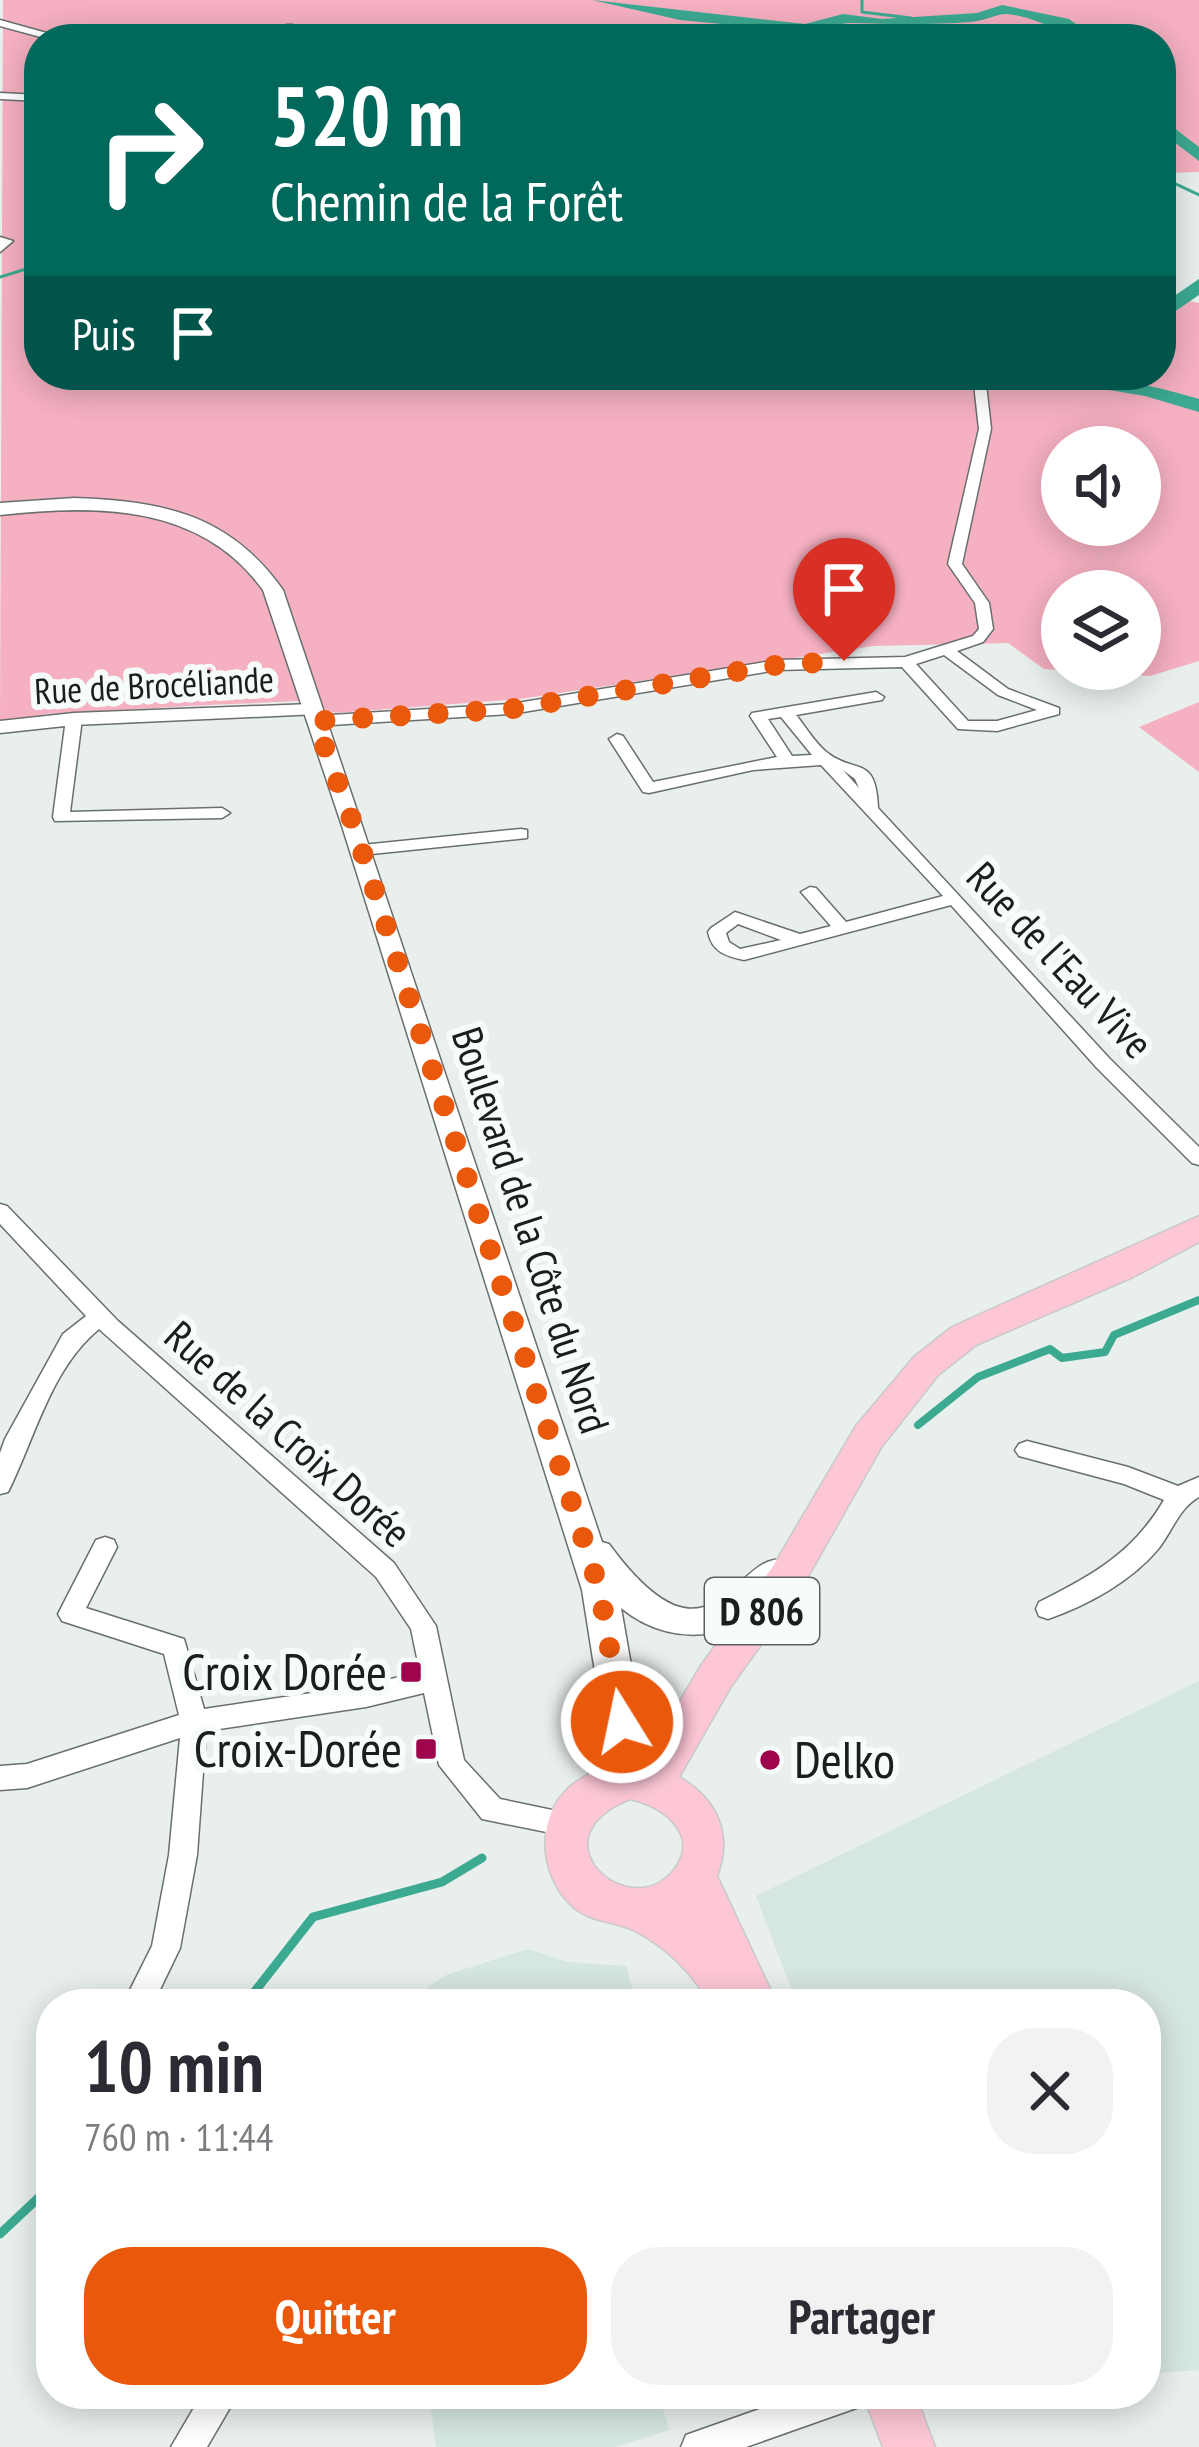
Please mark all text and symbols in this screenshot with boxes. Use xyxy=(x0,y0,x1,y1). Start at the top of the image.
text: 520 m xyxy=(270,60,463,169)
icon: right xyxy=(72,72,228,228)
text: Chemin de la Forêt xyxy=(270,166,623,236)
icon: arrive xyxy=(160,300,226,366)
text: Puis xyxy=(72,304,136,362)
map controls xyxy=(1041,426,1161,690)
button: sound xyxy=(1041,426,1161,546)
pin xyxy=(793,538,895,661)
icon: arrive xyxy=(811,556,877,622)
button: layers xyxy=(1041,570,1161,690)
street label: Rue de Brocéliande xyxy=(33,655,275,714)
street label: Rue de l'Eau Vive xyxy=(955,850,1166,1070)
street label: Boulevard de la Côte du Nord xyxy=(440,1020,623,1440)
street label: Rue de la Croix Dorée xyxy=(154,1308,423,1559)
road number: D 806 xyxy=(705,1578,819,1644)
place label: Croix Dorée xyxy=(182,1638,387,1704)
marker: Croix Dorée xyxy=(398,1659,424,1685)
position arrow xyxy=(559,1659,685,1785)
place label: Croix-Dorée xyxy=(194,1715,402,1781)
place label: Delko xyxy=(794,1726,895,1792)
marker: Croix-Dorée xyxy=(413,1736,439,1762)
marker: Delko xyxy=(757,1747,783,1773)
text: 10 min xyxy=(84,2019,264,2112)
button: close xyxy=(987,2028,1113,2154)
text: 760 m · 11:44 xyxy=(84,2111,273,2162)
button: Quitter xyxy=(84,2247,587,2385)
button: Partager xyxy=(611,2247,1113,2385)

